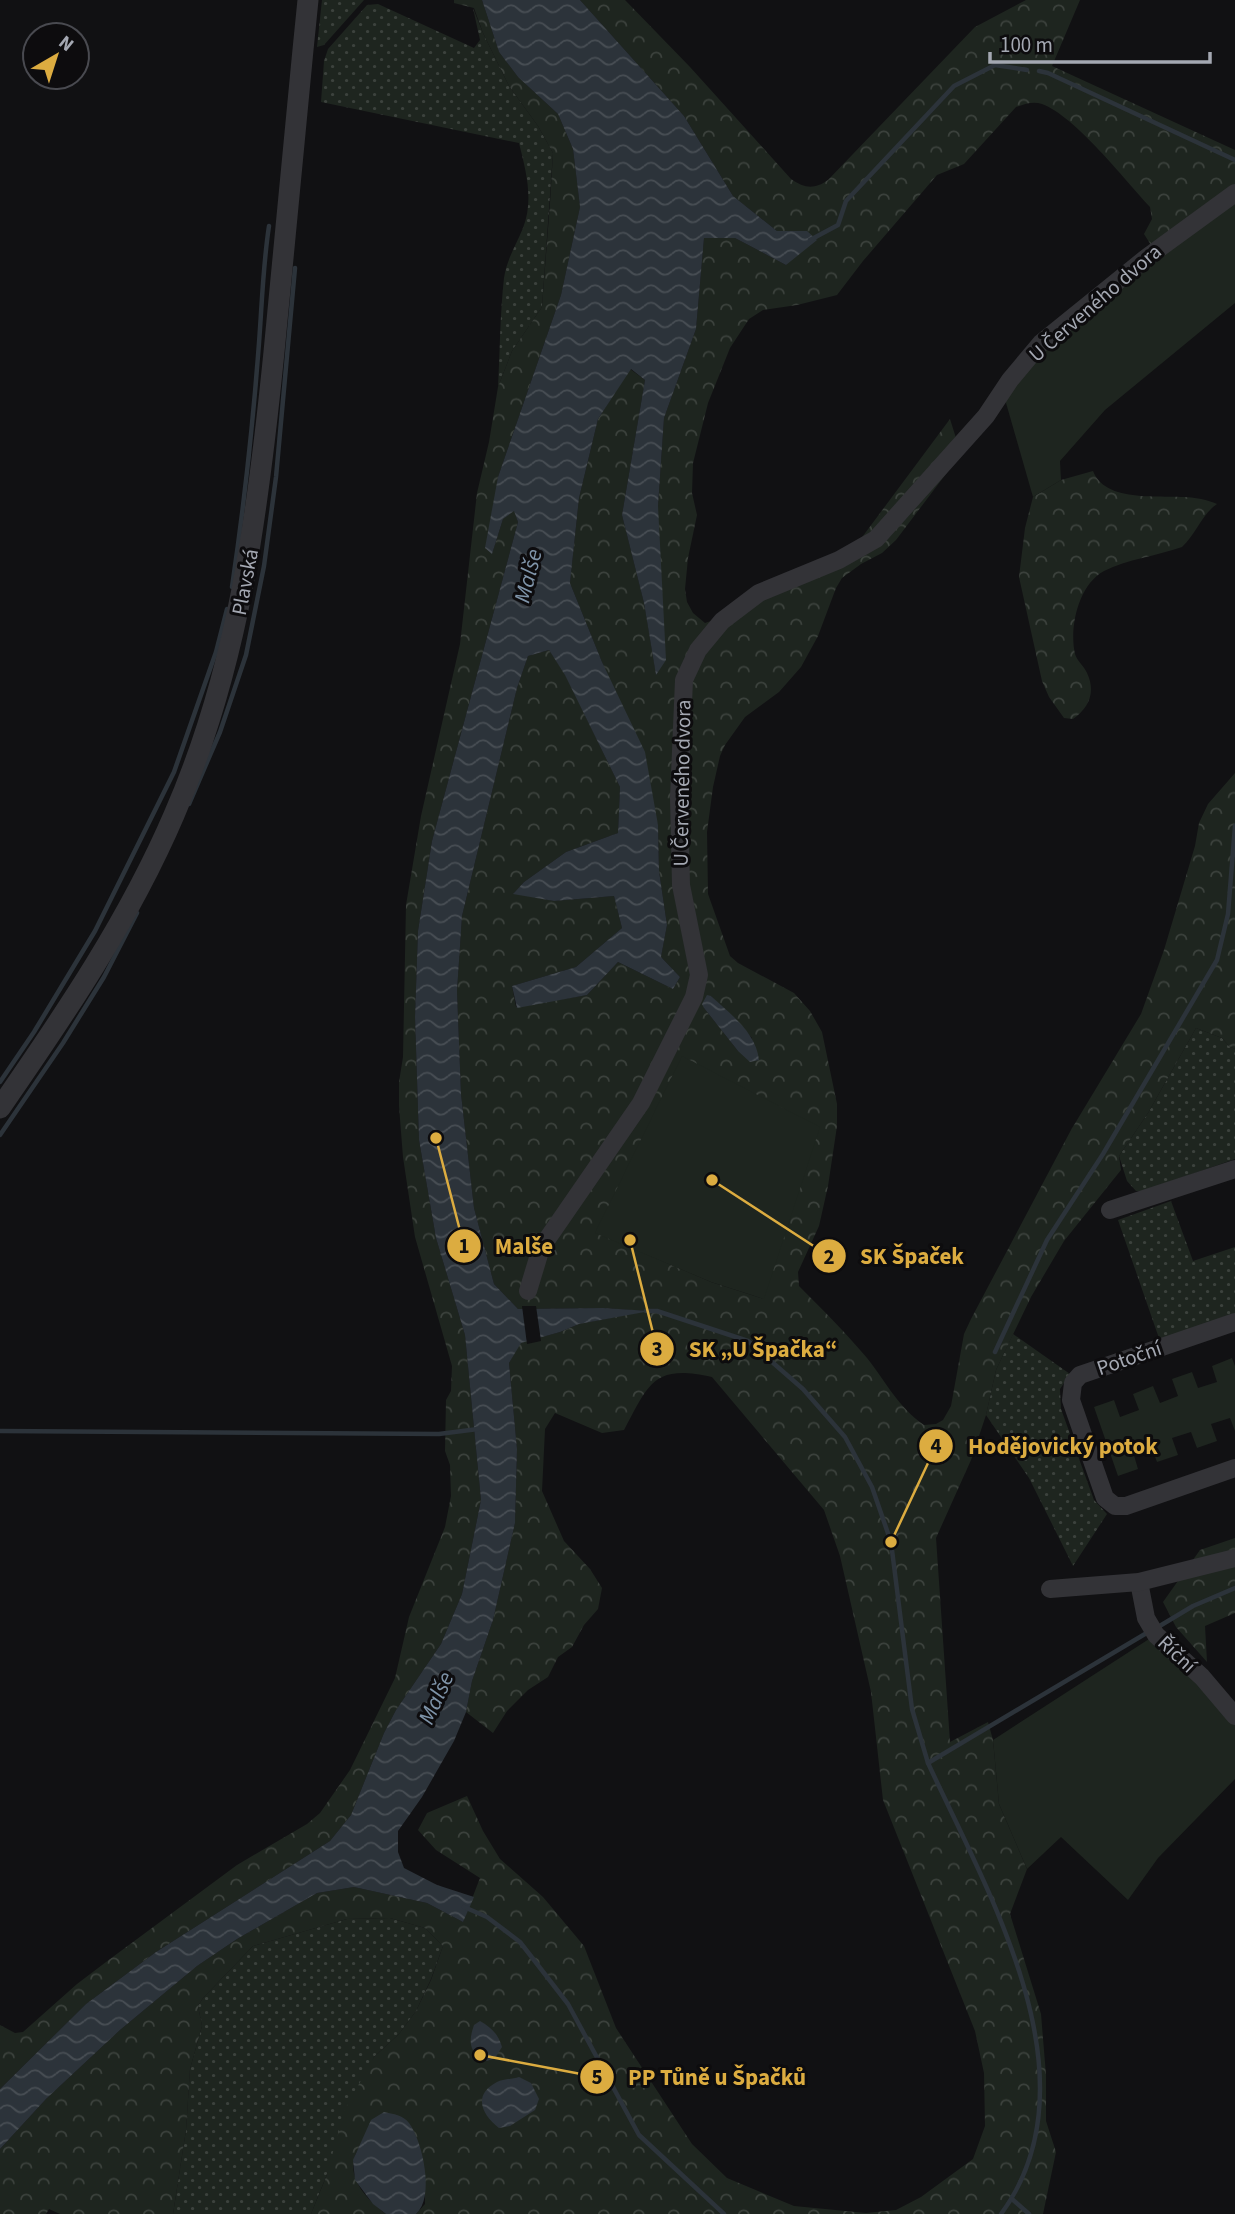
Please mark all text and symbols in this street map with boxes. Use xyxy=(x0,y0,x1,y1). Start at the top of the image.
north arrow xyxy=(21,21,91,91)
scale bar xyxy=(990,21,1210,65)
text: N xyxy=(52,29,79,58)
text: 100 m xyxy=(1000,30,1053,60)
street label: U Červeného dvora xyxy=(1022,237,1168,369)
street label: Plavská xyxy=(224,546,266,618)
water label: Malše xyxy=(505,546,551,606)
street label: U Červeného dvora xyxy=(666,699,698,867)
callout: Malše xyxy=(446,1224,568,1268)
text: Malše xyxy=(495,1230,553,1263)
text: 1 xyxy=(458,1231,470,1261)
callout: SK Špaček xyxy=(811,1234,978,1278)
text: SK Špaček xyxy=(860,1240,964,1273)
text: 2 xyxy=(823,1242,835,1272)
callout: SK „U Špačka“ xyxy=(640,1327,852,1371)
text: SK „U Špačka“ xyxy=(689,1333,837,1366)
street label: Potoční xyxy=(1093,1333,1166,1383)
text: 3 xyxy=(651,1334,663,1364)
callout: Hodějovický potok xyxy=(919,1424,1171,1468)
text: Hodějovický potok xyxy=(968,1430,1158,1463)
text: 4 xyxy=(930,1431,942,1461)
street label: Říční xyxy=(1151,1628,1204,1680)
water label: Malše xyxy=(410,1666,462,1730)
callout: PP Tůně u Špačků xyxy=(579,2055,820,2099)
text: PP Tůně u Špačků xyxy=(628,2061,806,2094)
text: 5 xyxy=(591,2062,603,2092)

